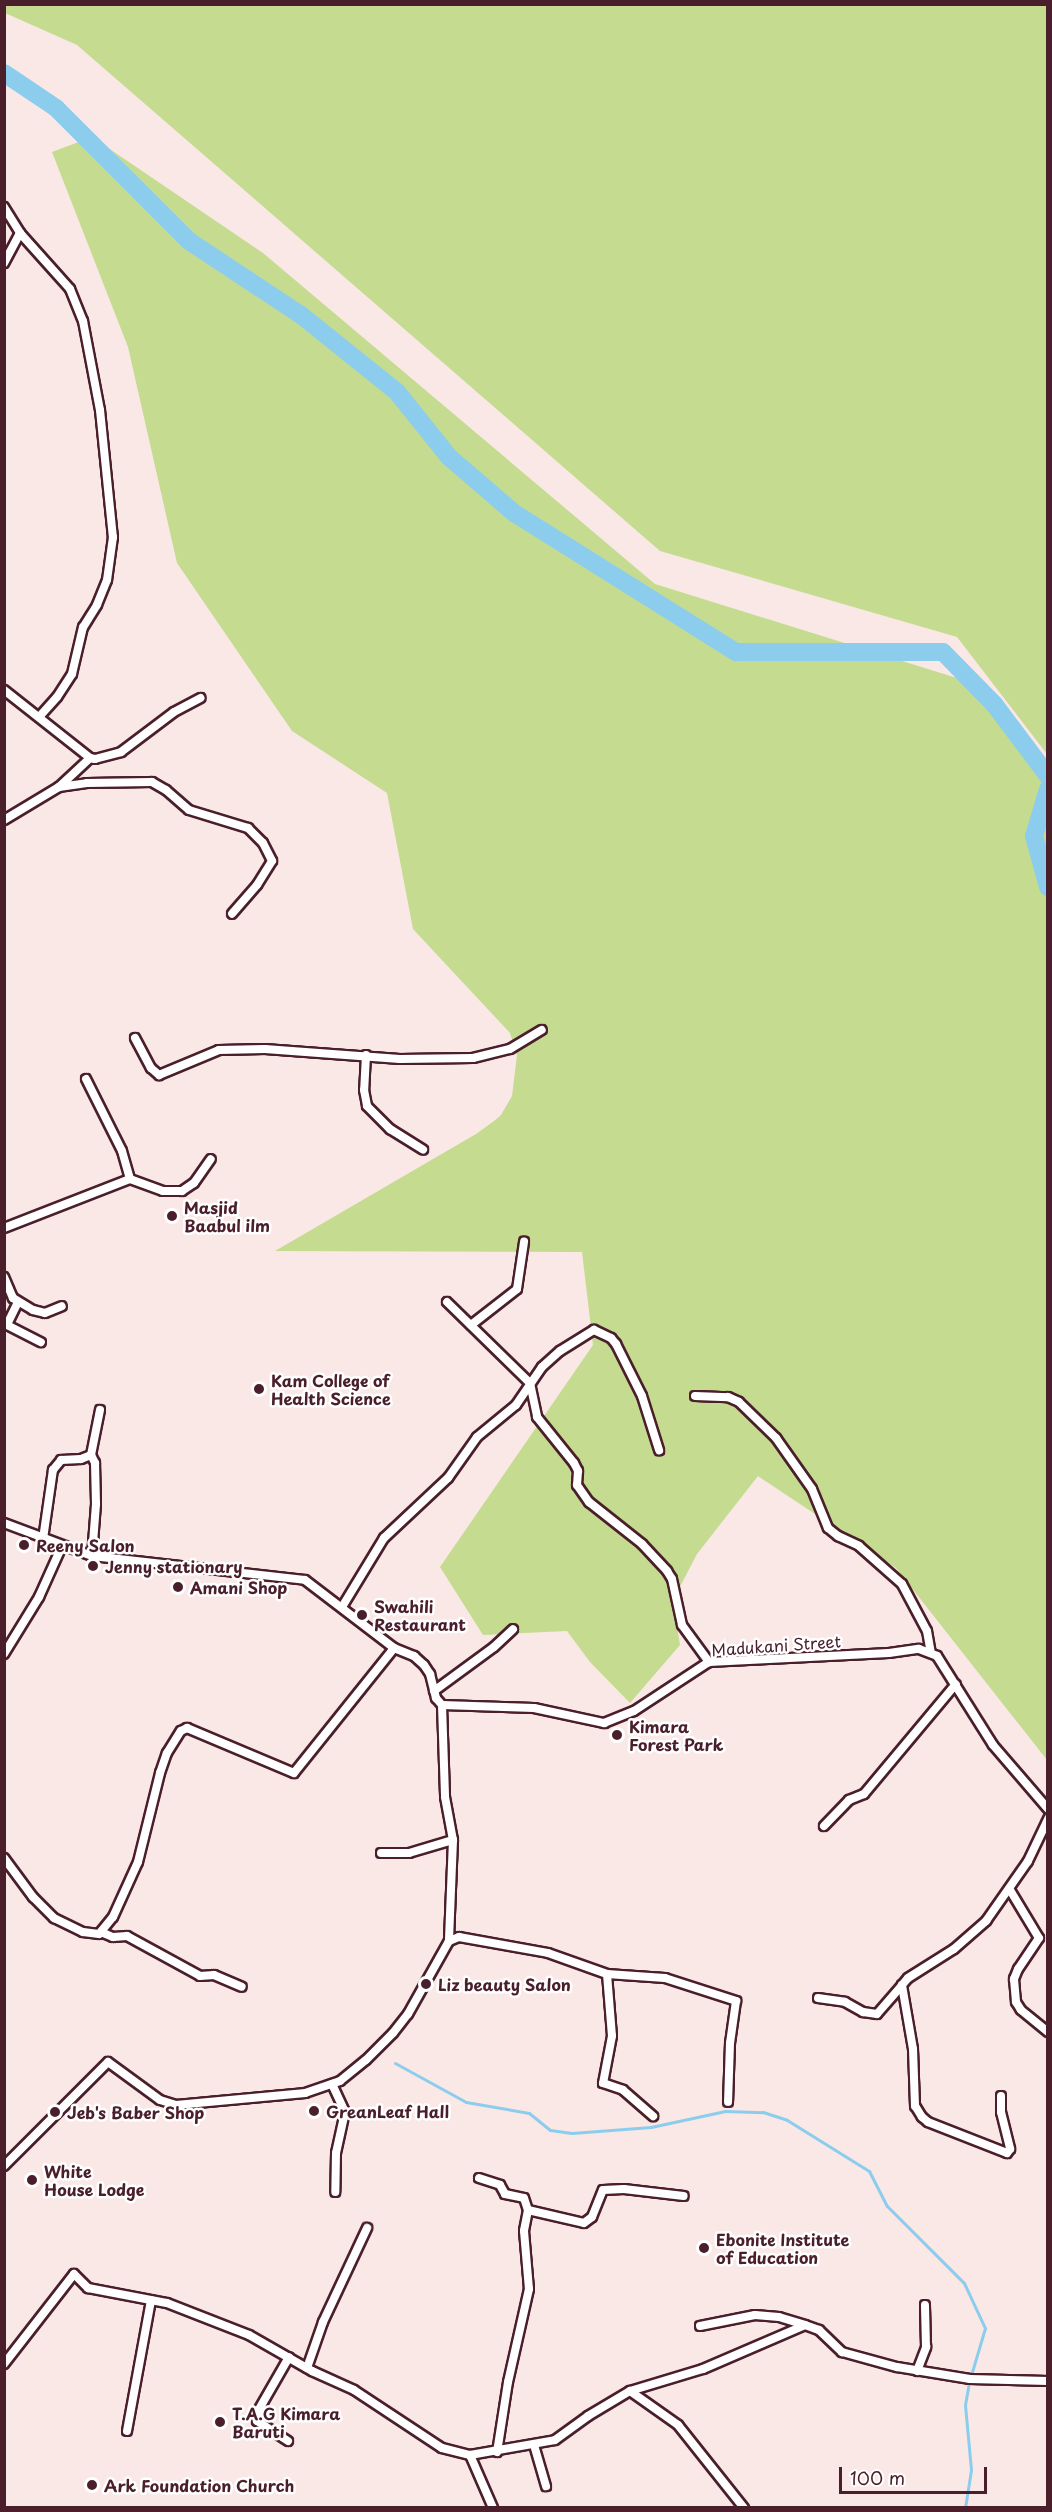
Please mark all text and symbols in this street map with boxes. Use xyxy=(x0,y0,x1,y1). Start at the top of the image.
place label: Masjid Baabul ilm xyxy=(184,1197,271,1235)
marker: Masjid Baabul ilm xyxy=(165,1209,179,1223)
place label: Kam College of Health Science xyxy=(271,1370,393,1408)
marker: Kam College of Health Science xyxy=(252,1382,266,1396)
place label: Reeny Salon xyxy=(36,1535,135,1555)
marker: Reeny Salon xyxy=(17,1538,31,1552)
place label: Jenny stationary xyxy=(105,1556,243,1576)
marker: Jenny stationary xyxy=(86,1559,100,1573)
place label: Amani Shop xyxy=(190,1577,288,1597)
marker: Amani Shop xyxy=(171,1580,185,1594)
place label: Swahili Restaurant xyxy=(374,1596,466,1634)
marker: Swahili Restaurant xyxy=(355,1608,369,1622)
street label: Madukani Street xyxy=(710,1631,842,1659)
place label: Kimara Forest Park xyxy=(629,1716,724,1754)
marker: Kimara Forest Park xyxy=(610,1728,624,1742)
place label: Liz beauty Salon xyxy=(438,1974,573,1994)
marker: Liz beauty Salon xyxy=(419,1977,433,1991)
place label: GreanLeaf Hall xyxy=(326,2101,450,2121)
place label: Jeb's Baber Shop xyxy=(67,2102,206,2122)
marker: GreanLeaf Hall xyxy=(307,2104,321,2118)
marker: Jeb's Baber Shop xyxy=(48,2105,62,2119)
place label: White House Lodge xyxy=(44,2161,144,2199)
marker: White House Lodge xyxy=(25,2173,39,2187)
place label: Ebonite Institute of Education xyxy=(716,2229,850,2267)
marker: Ebonite Institute of Education xyxy=(697,2241,711,2255)
place label: T.A.G Kimara Baruti xyxy=(232,2403,342,2441)
marker: T.A.G Kimara Baruti xyxy=(213,2415,227,2429)
scale bar xyxy=(842,2455,990,2493)
text: 100 m xyxy=(850,2464,905,2491)
place label: Ark Foundation Church xyxy=(104,2475,294,2495)
marker: Ark Foundation Church xyxy=(85,2478,99,2492)

